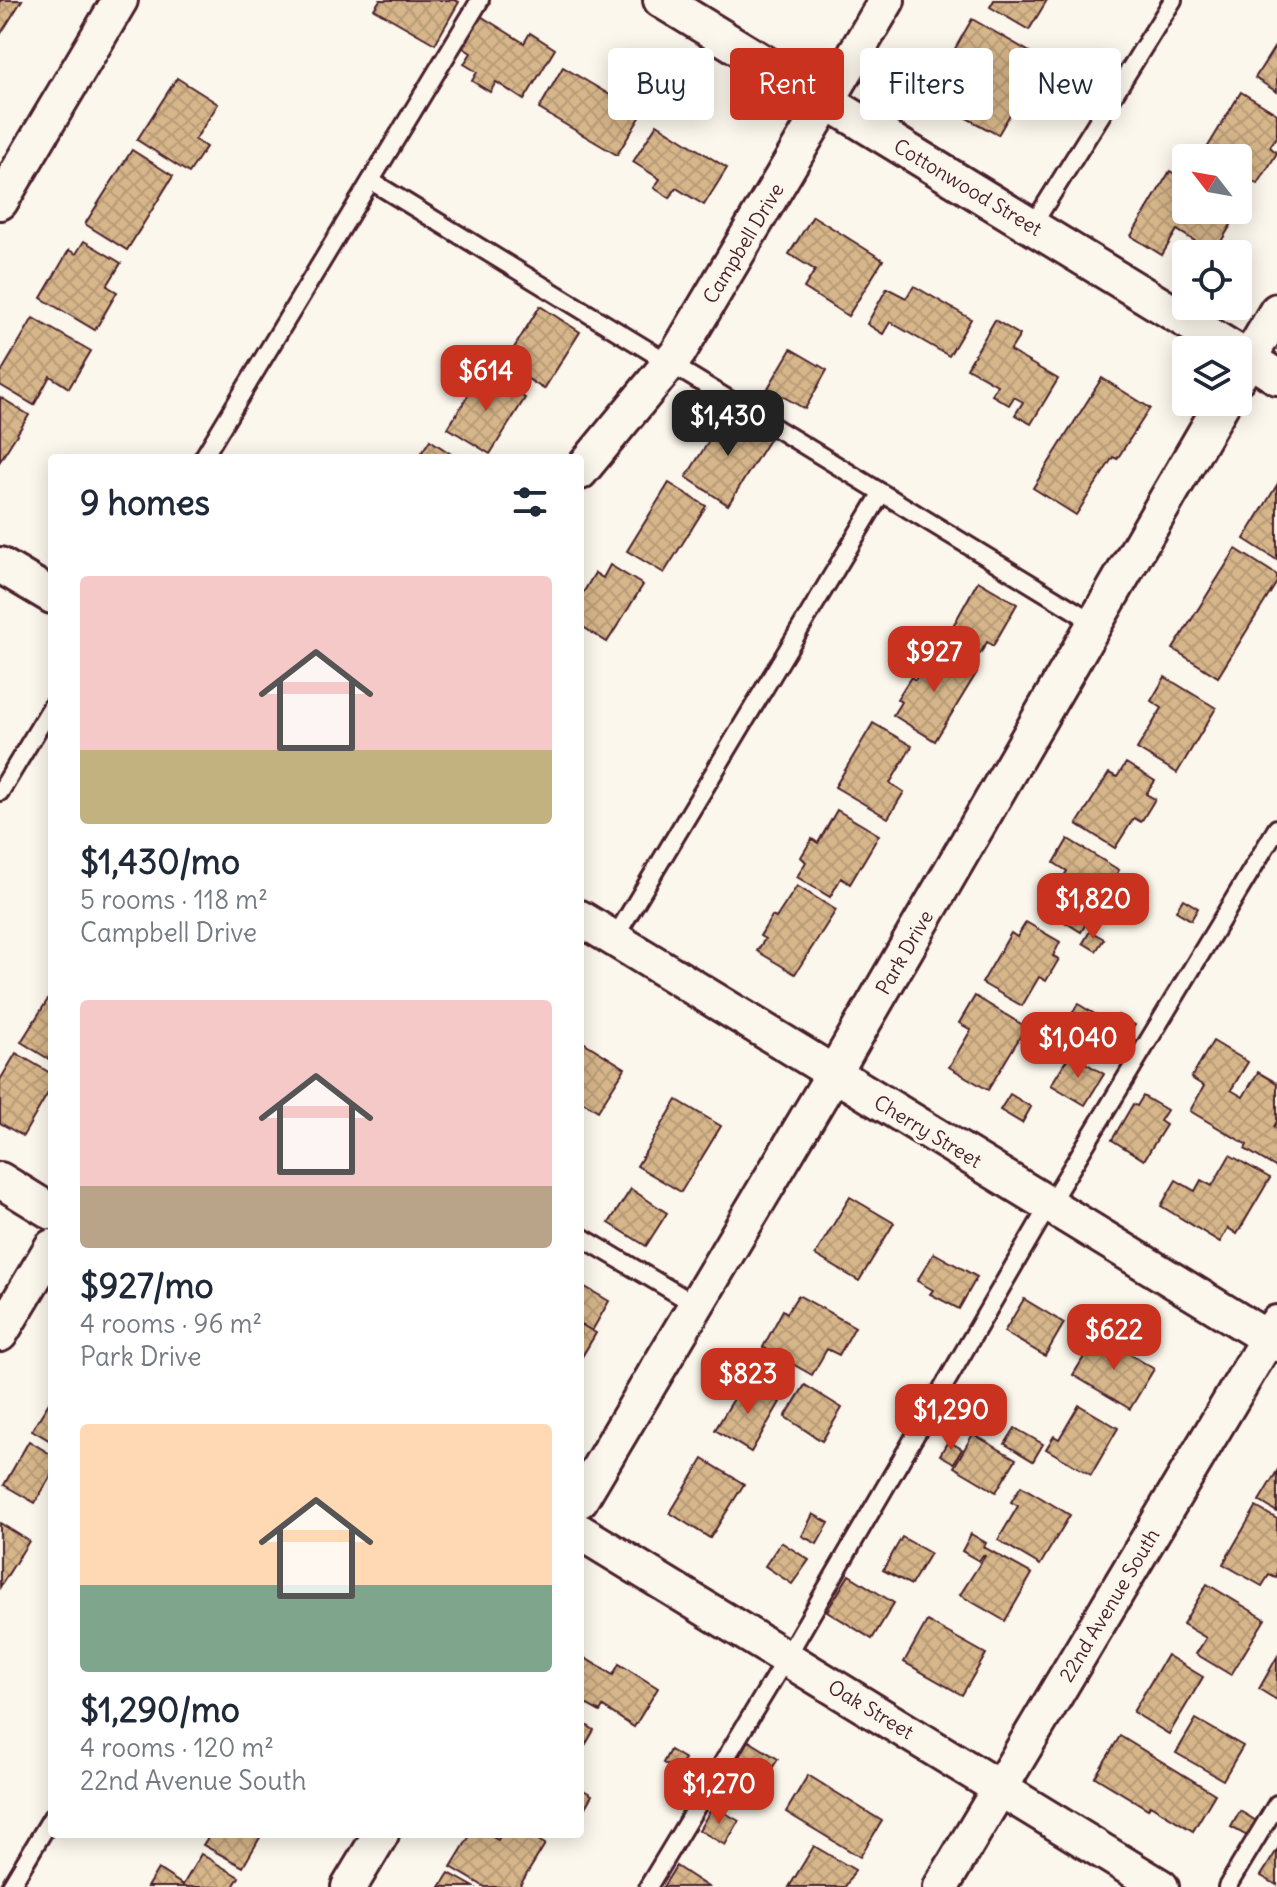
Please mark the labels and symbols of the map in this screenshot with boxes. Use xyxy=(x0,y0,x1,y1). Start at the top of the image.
street label: Cottonwood Street xyxy=(889,133,1047,241)
north arrow xyxy=(1172,144,1252,224)
street label: Campbell Drive xyxy=(697,178,789,308)
pin: $614 xyxy=(439,345,533,413)
pin: $1,430 xyxy=(663,390,793,458)
pin: $927 xyxy=(887,626,981,694)
pin: $1,820 xyxy=(1028,873,1158,941)
street label: Park Drive xyxy=(870,905,938,999)
pin: $1,040 xyxy=(1013,1012,1143,1080)
street label: Cherry Street xyxy=(870,1089,987,1173)
pin: $622 xyxy=(1067,1304,1161,1372)
pin: $823 xyxy=(701,1348,795,1416)
pin: $1,290 xyxy=(886,1384,1016,1452)
street label: 22nd Avenue South xyxy=(1053,1524,1165,1686)
street label: Oak Street xyxy=(824,1674,918,1744)
pin: $1,270 xyxy=(654,1758,784,1826)

